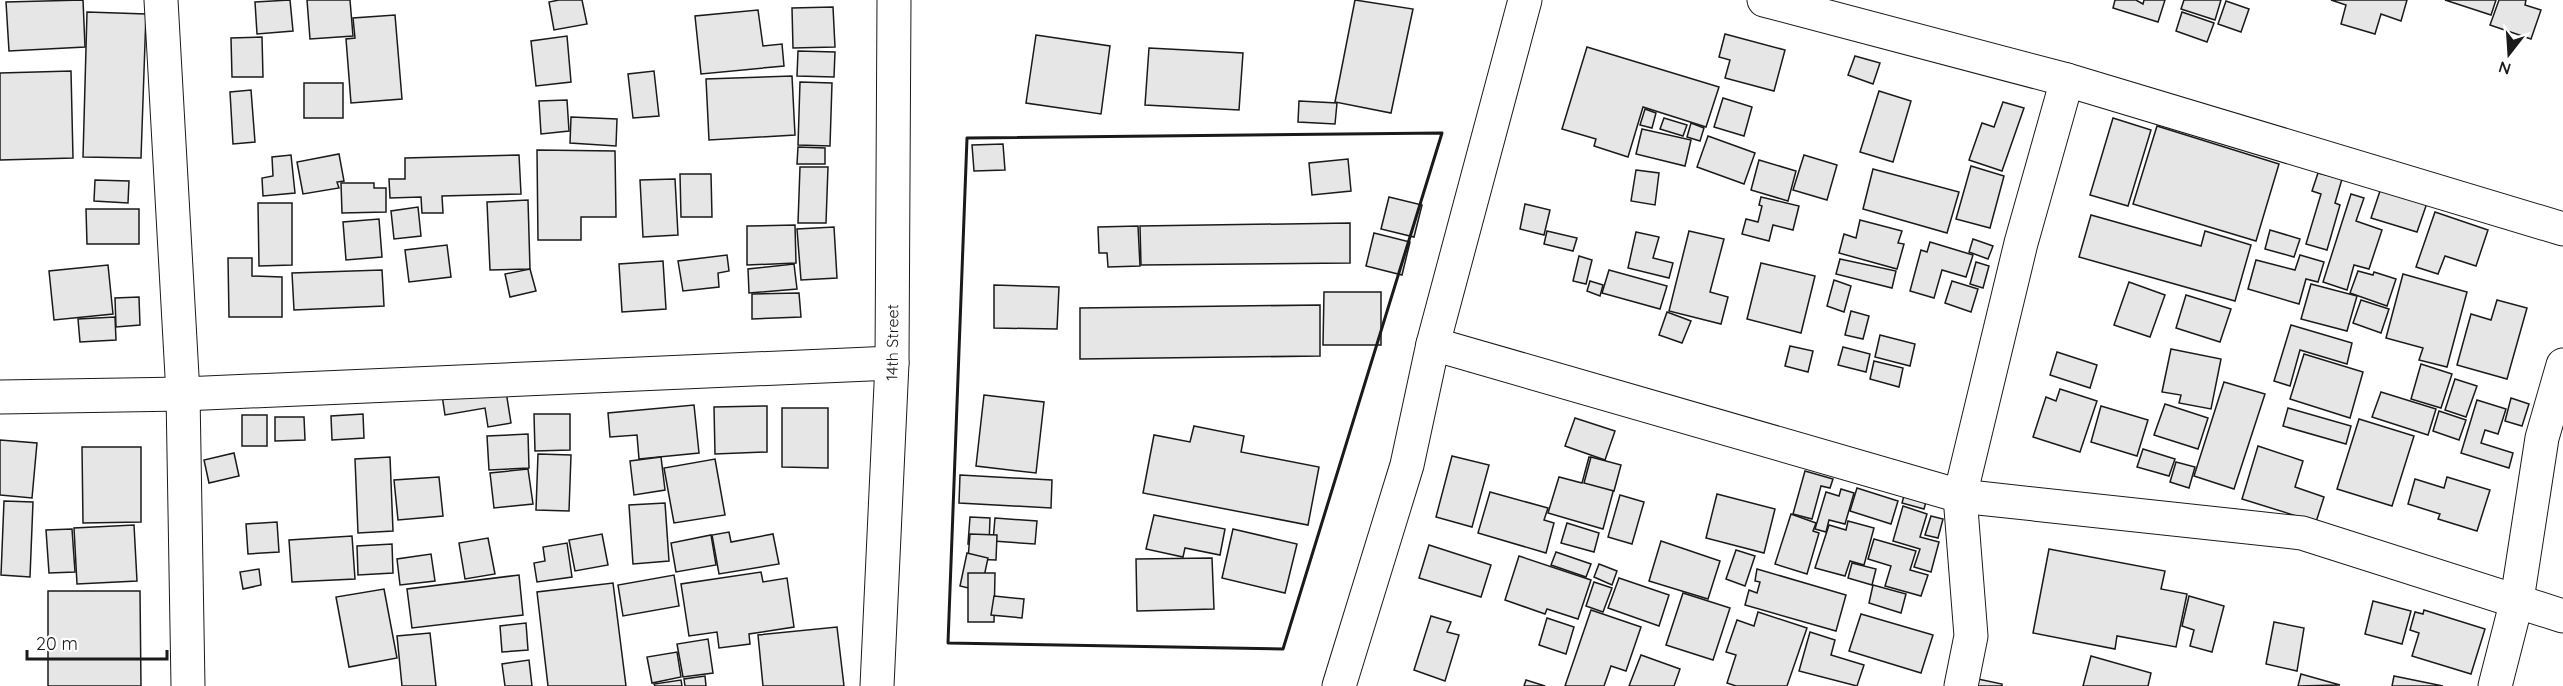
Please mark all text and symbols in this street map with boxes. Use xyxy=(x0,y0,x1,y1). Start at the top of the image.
north arrow xyxy=(2479,24,2539,84)
text: N xyxy=(2496,57,2513,80)
street label: 14th Street xyxy=(881,304,902,381)
scale bar xyxy=(27,623,166,661)
text: 20 m xyxy=(36,632,78,655)

